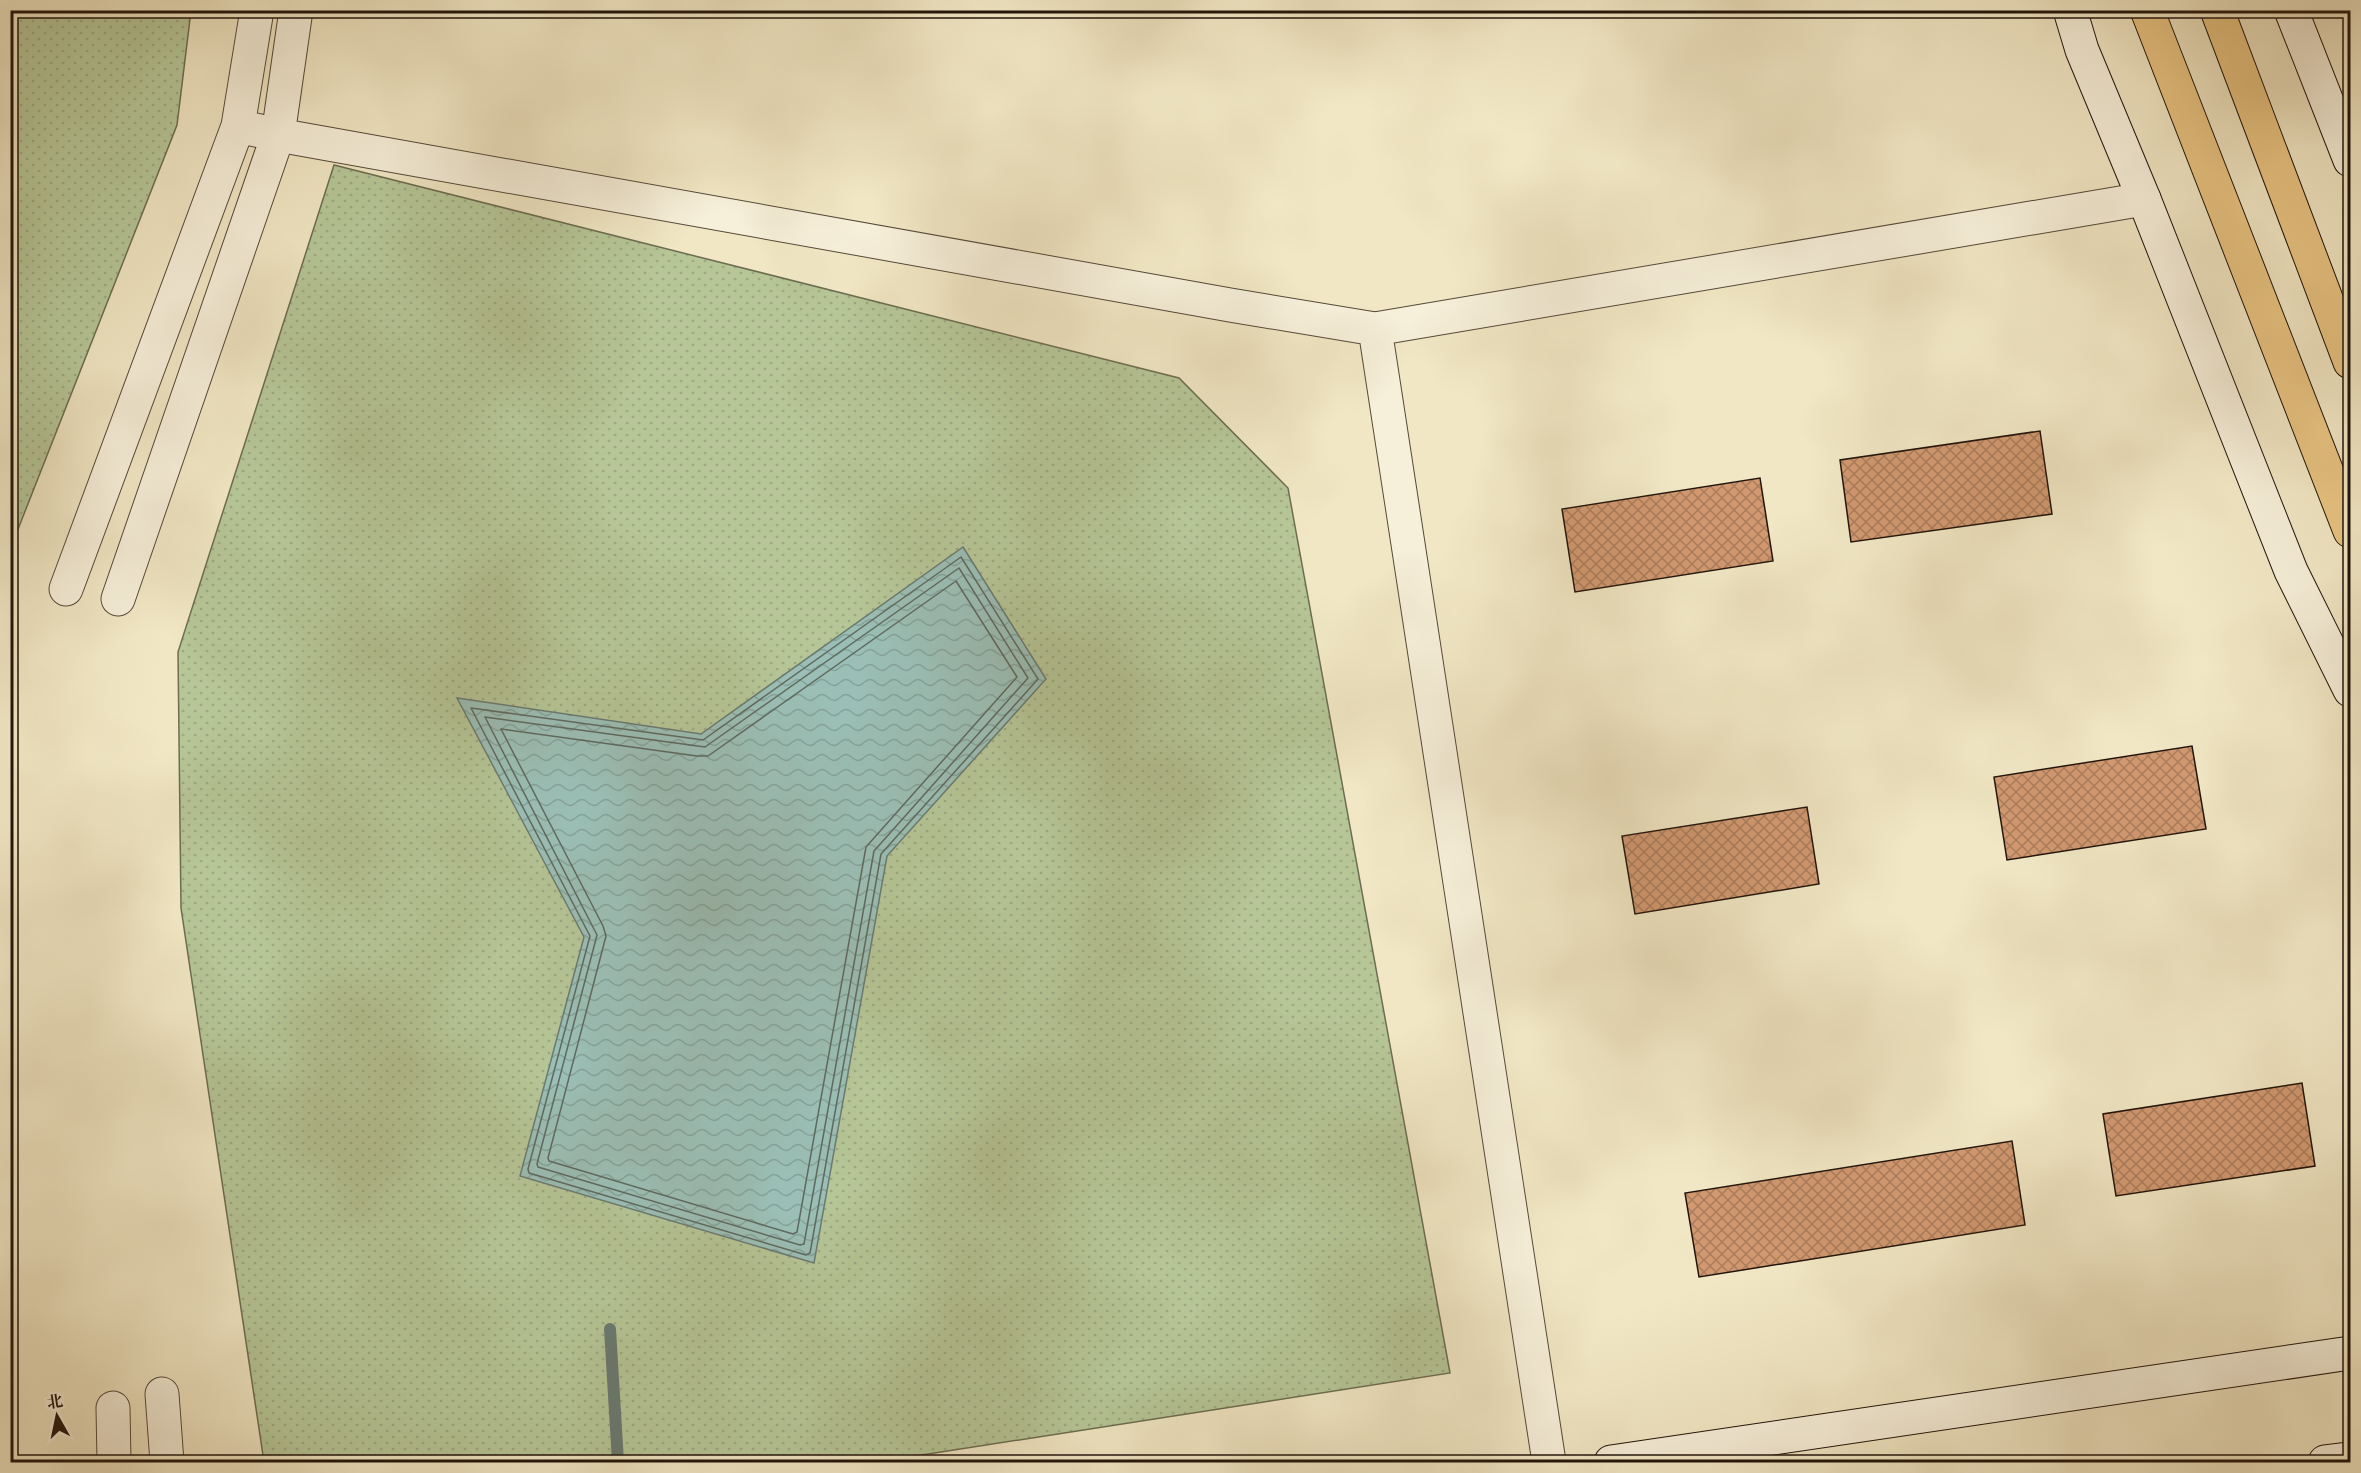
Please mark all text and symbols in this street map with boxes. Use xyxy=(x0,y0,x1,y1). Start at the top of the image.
north arrow xyxy=(27,1386,87,1446)
text: 北 xyxy=(45,1391,64,1413)

